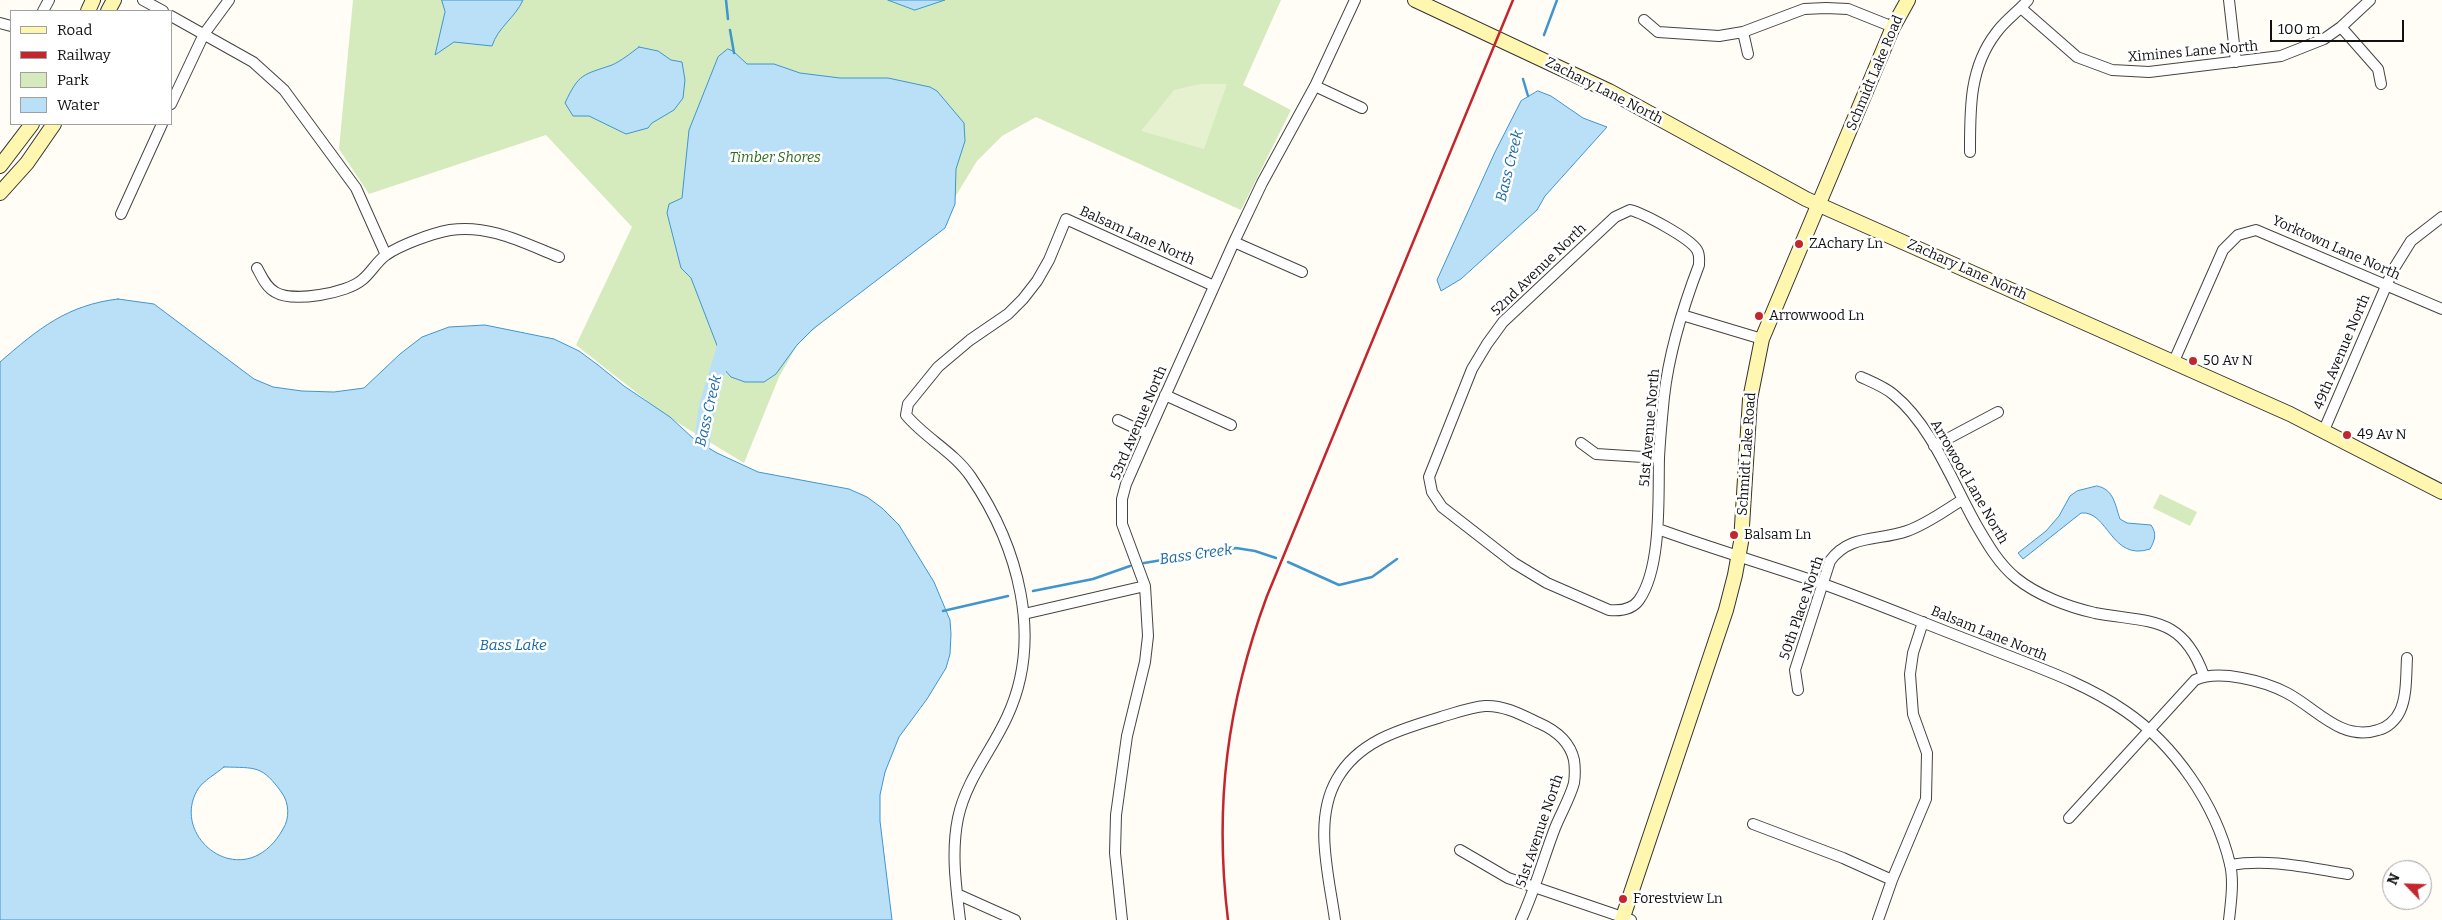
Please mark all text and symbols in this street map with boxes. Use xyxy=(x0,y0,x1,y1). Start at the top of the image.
legend xyxy=(10,10,172,125)
scale bar xyxy=(2272,10,2406,42)
street label: Schmidt Lake Road xyxy=(1843,13,1907,133)
text: 100 m xyxy=(2278,20,2321,38)
text: Road xyxy=(57,21,92,39)
street label: Ximines Lane North xyxy=(2127,38,2259,66)
text: Railway xyxy=(57,46,111,64)
street label: Zachary Lane North xyxy=(1543,54,1665,128)
text: Park xyxy=(57,71,89,89)
text: Water xyxy=(57,96,99,114)
water label: Bass Creek xyxy=(1492,128,1528,204)
park label: Timber Shores xyxy=(729,150,821,166)
street label: Balsam Lane North xyxy=(1077,203,1197,269)
street label: Yorktown Lane North xyxy=(2269,212,2403,284)
street label: 52nd Avenue North xyxy=(1488,220,1590,320)
place label: ZAchary Ln xyxy=(1809,236,1883,252)
street label: Zachary Lane North xyxy=(1904,236,2030,304)
marker: ZAchary Ln xyxy=(1793,238,1805,250)
street label: 49th Avenue North xyxy=(2310,292,2374,412)
place label: Arrowwood Ln xyxy=(1769,308,1864,324)
marker: Arrowwood Ln xyxy=(1753,310,1765,322)
place label: 50 Av N xyxy=(2203,353,2253,369)
marker: 50 Av N xyxy=(2187,355,2199,367)
street label: 53rd Avenue North xyxy=(1107,363,1171,483)
street label: 51st Avenue North xyxy=(1636,368,1664,488)
water label: Bass Creek xyxy=(692,373,726,449)
street label: Schmidt Lake Road xyxy=(1734,392,1760,516)
street label: Arrowood Lane North xyxy=(1927,417,2011,547)
place label: 49 Av N xyxy=(2357,427,2407,443)
marker: 49 Av N xyxy=(2341,429,2353,441)
place label: Balsam Ln xyxy=(1744,527,1811,543)
marker: Balsam Ln xyxy=(1728,529,1740,541)
water label: Bass Creek xyxy=(1159,541,1233,569)
street label: 50th Place North xyxy=(1776,554,1828,662)
street label: Balsam Lane North xyxy=(1928,603,2050,665)
water label: Bass Lake xyxy=(479,637,547,655)
street label: 51st Avenue North xyxy=(1513,772,1567,890)
north arrow xyxy=(2382,860,2432,910)
text: N xyxy=(2384,871,2404,887)
place label: Forestview Ln xyxy=(1633,891,1723,907)
marker: Forestview Ln xyxy=(1617,893,1629,905)

